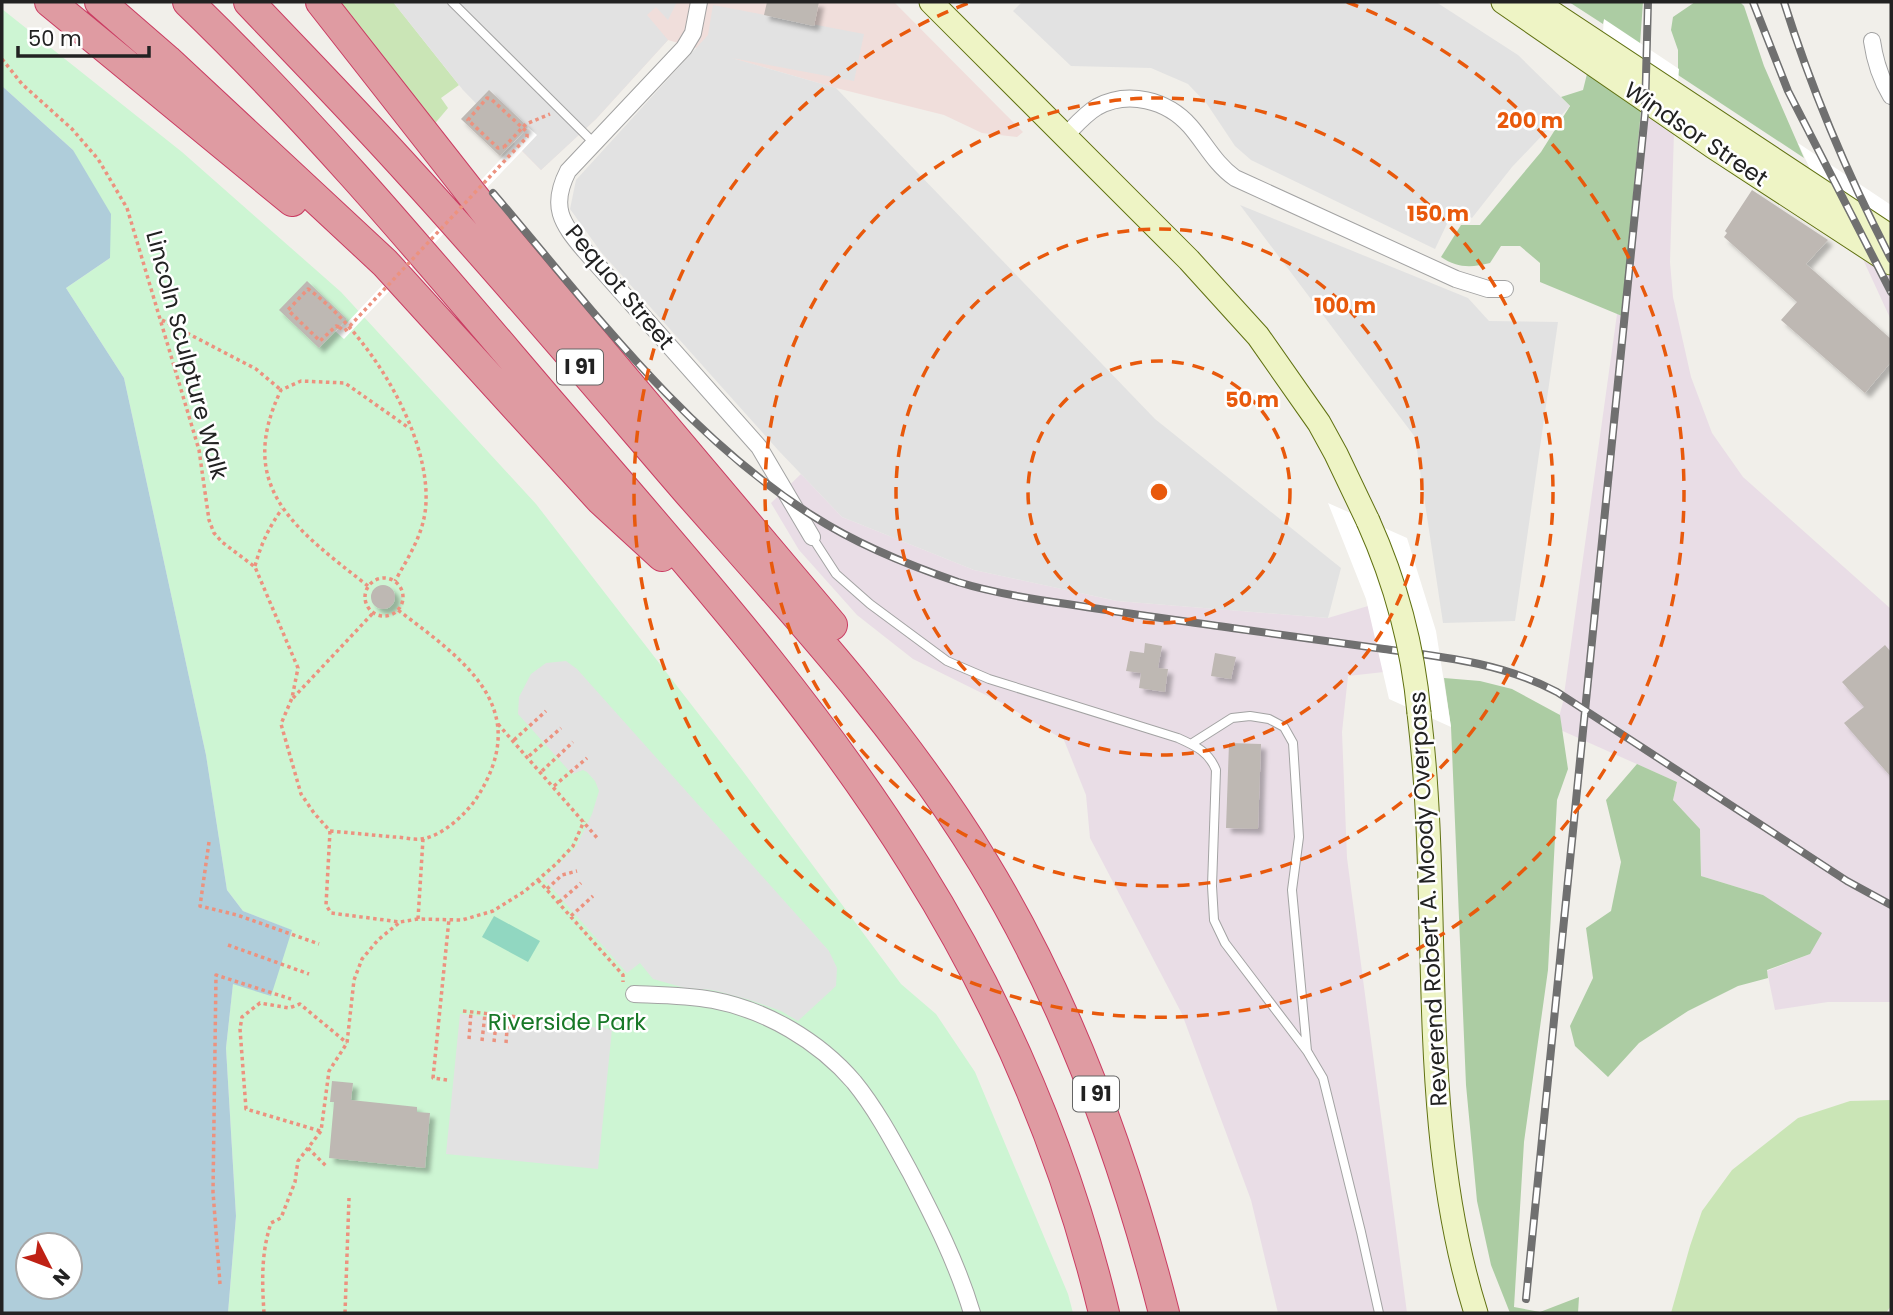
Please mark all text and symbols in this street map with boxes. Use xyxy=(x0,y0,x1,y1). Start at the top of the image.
scale bar xyxy=(18,14,149,58)
text: 50 m xyxy=(28,24,82,53)
street label: Windsor Street xyxy=(1618,74,1774,194)
text: 200 m xyxy=(1497,106,1563,135)
text: 150 m xyxy=(1407,199,1469,228)
street label: Pequot Street xyxy=(558,218,682,356)
street label: Lincoln Sculpture Walk xyxy=(138,227,236,483)
text: 100 m xyxy=(1314,291,1376,320)
road number: I 91 xyxy=(557,350,603,384)
text: 50 m xyxy=(1225,385,1279,414)
centre of rings xyxy=(1147,480,1171,504)
street label: Reverend Robert A. Moody Overpass xyxy=(1401,691,1455,1107)
park label: Riverside Park xyxy=(488,1006,646,1038)
road number: I 91 xyxy=(1073,1076,1119,1112)
north arrow xyxy=(14,1231,84,1301)
text: N xyxy=(46,1263,76,1291)

